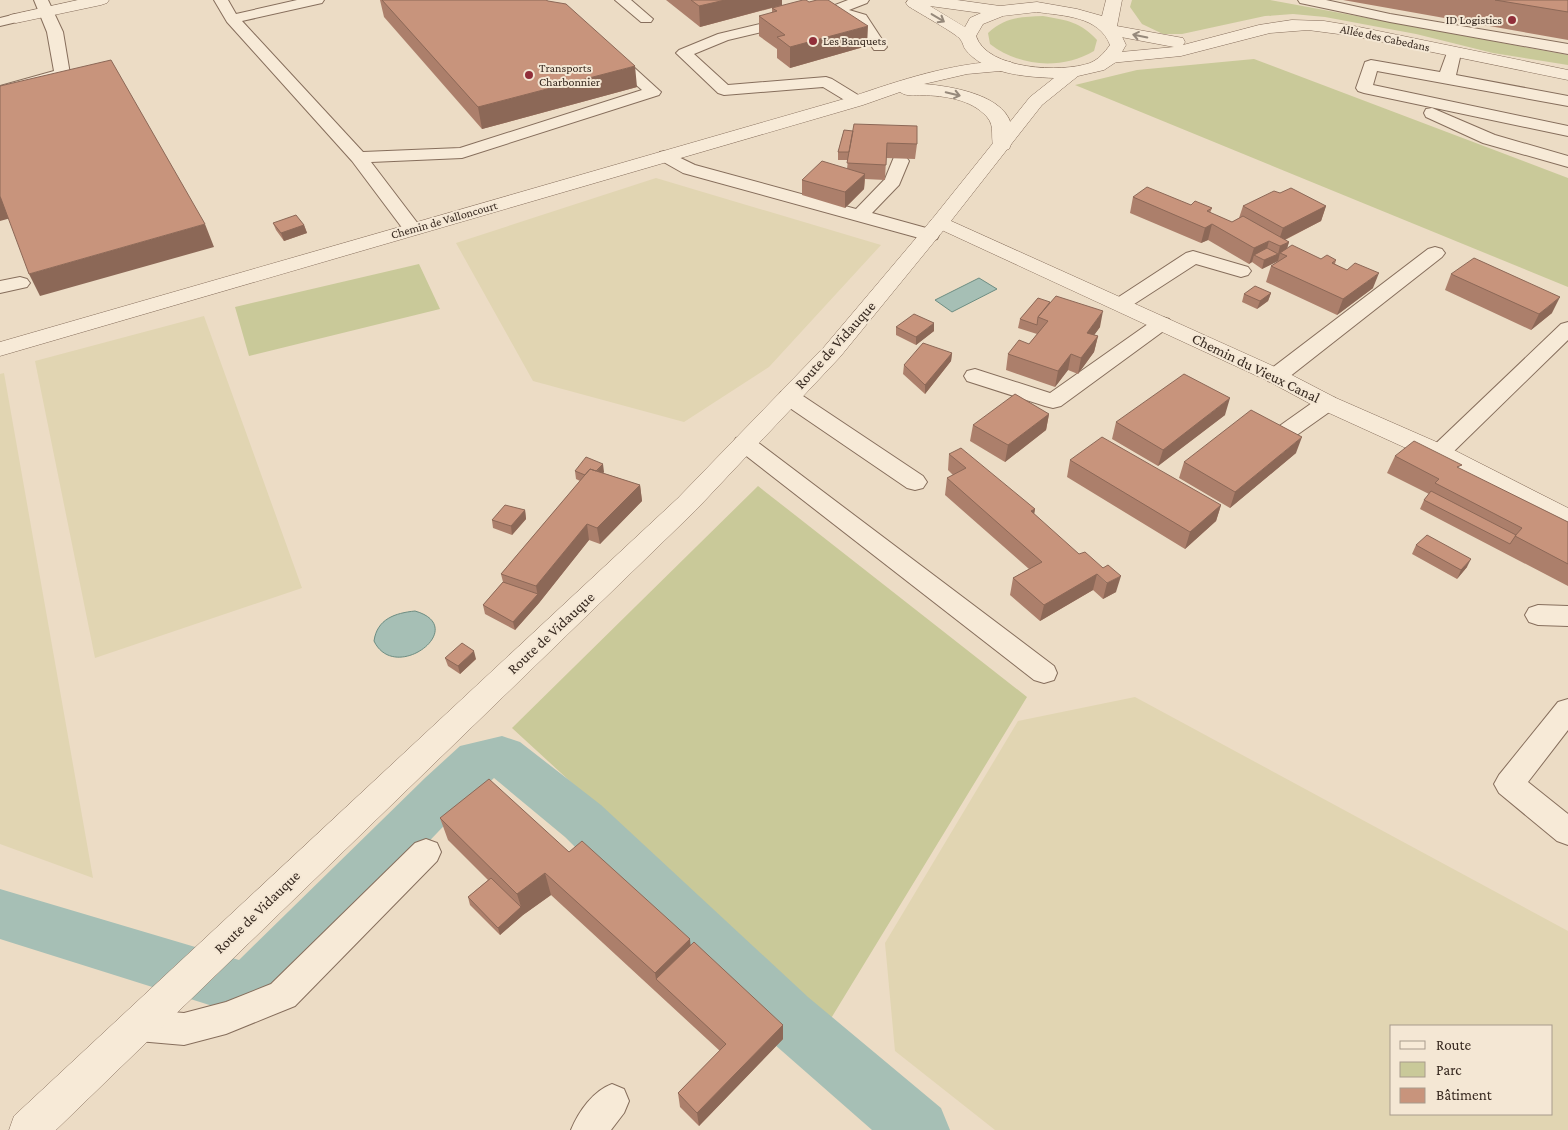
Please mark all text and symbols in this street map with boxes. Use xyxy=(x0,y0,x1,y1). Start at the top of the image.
place label: ID Logistics xyxy=(1446,13,1502,27)
one-way arrow xyxy=(930,14,944,24)
marker: ID Logistics xyxy=(1506,14,1518,26)
street label: Allée des Cabedans xyxy=(1339,22,1431,54)
one-way arrow xyxy=(1132,31,1148,40)
place label: Les Banquets xyxy=(823,34,886,48)
marker: Les Banquets xyxy=(807,35,819,47)
place label: Transports Charbonnier xyxy=(539,61,601,89)
marker: Transports Charbonnier xyxy=(523,69,535,81)
one-way arrow xyxy=(944,90,960,99)
street label: Chemin de Valloncourt xyxy=(389,198,500,242)
street label: Route de Vidauque xyxy=(791,298,880,393)
street label: Chemin du Vieux Canal xyxy=(1189,330,1323,406)
street label: Route de Vidauque xyxy=(504,589,599,678)
street label: Route de Vidauque xyxy=(211,867,304,957)
legend xyxy=(1390,1025,1553,1115)
text: Route xyxy=(1436,1037,1471,1053)
text: Parc xyxy=(1436,1062,1462,1078)
text: Bâtiment xyxy=(1436,1087,1493,1103)

